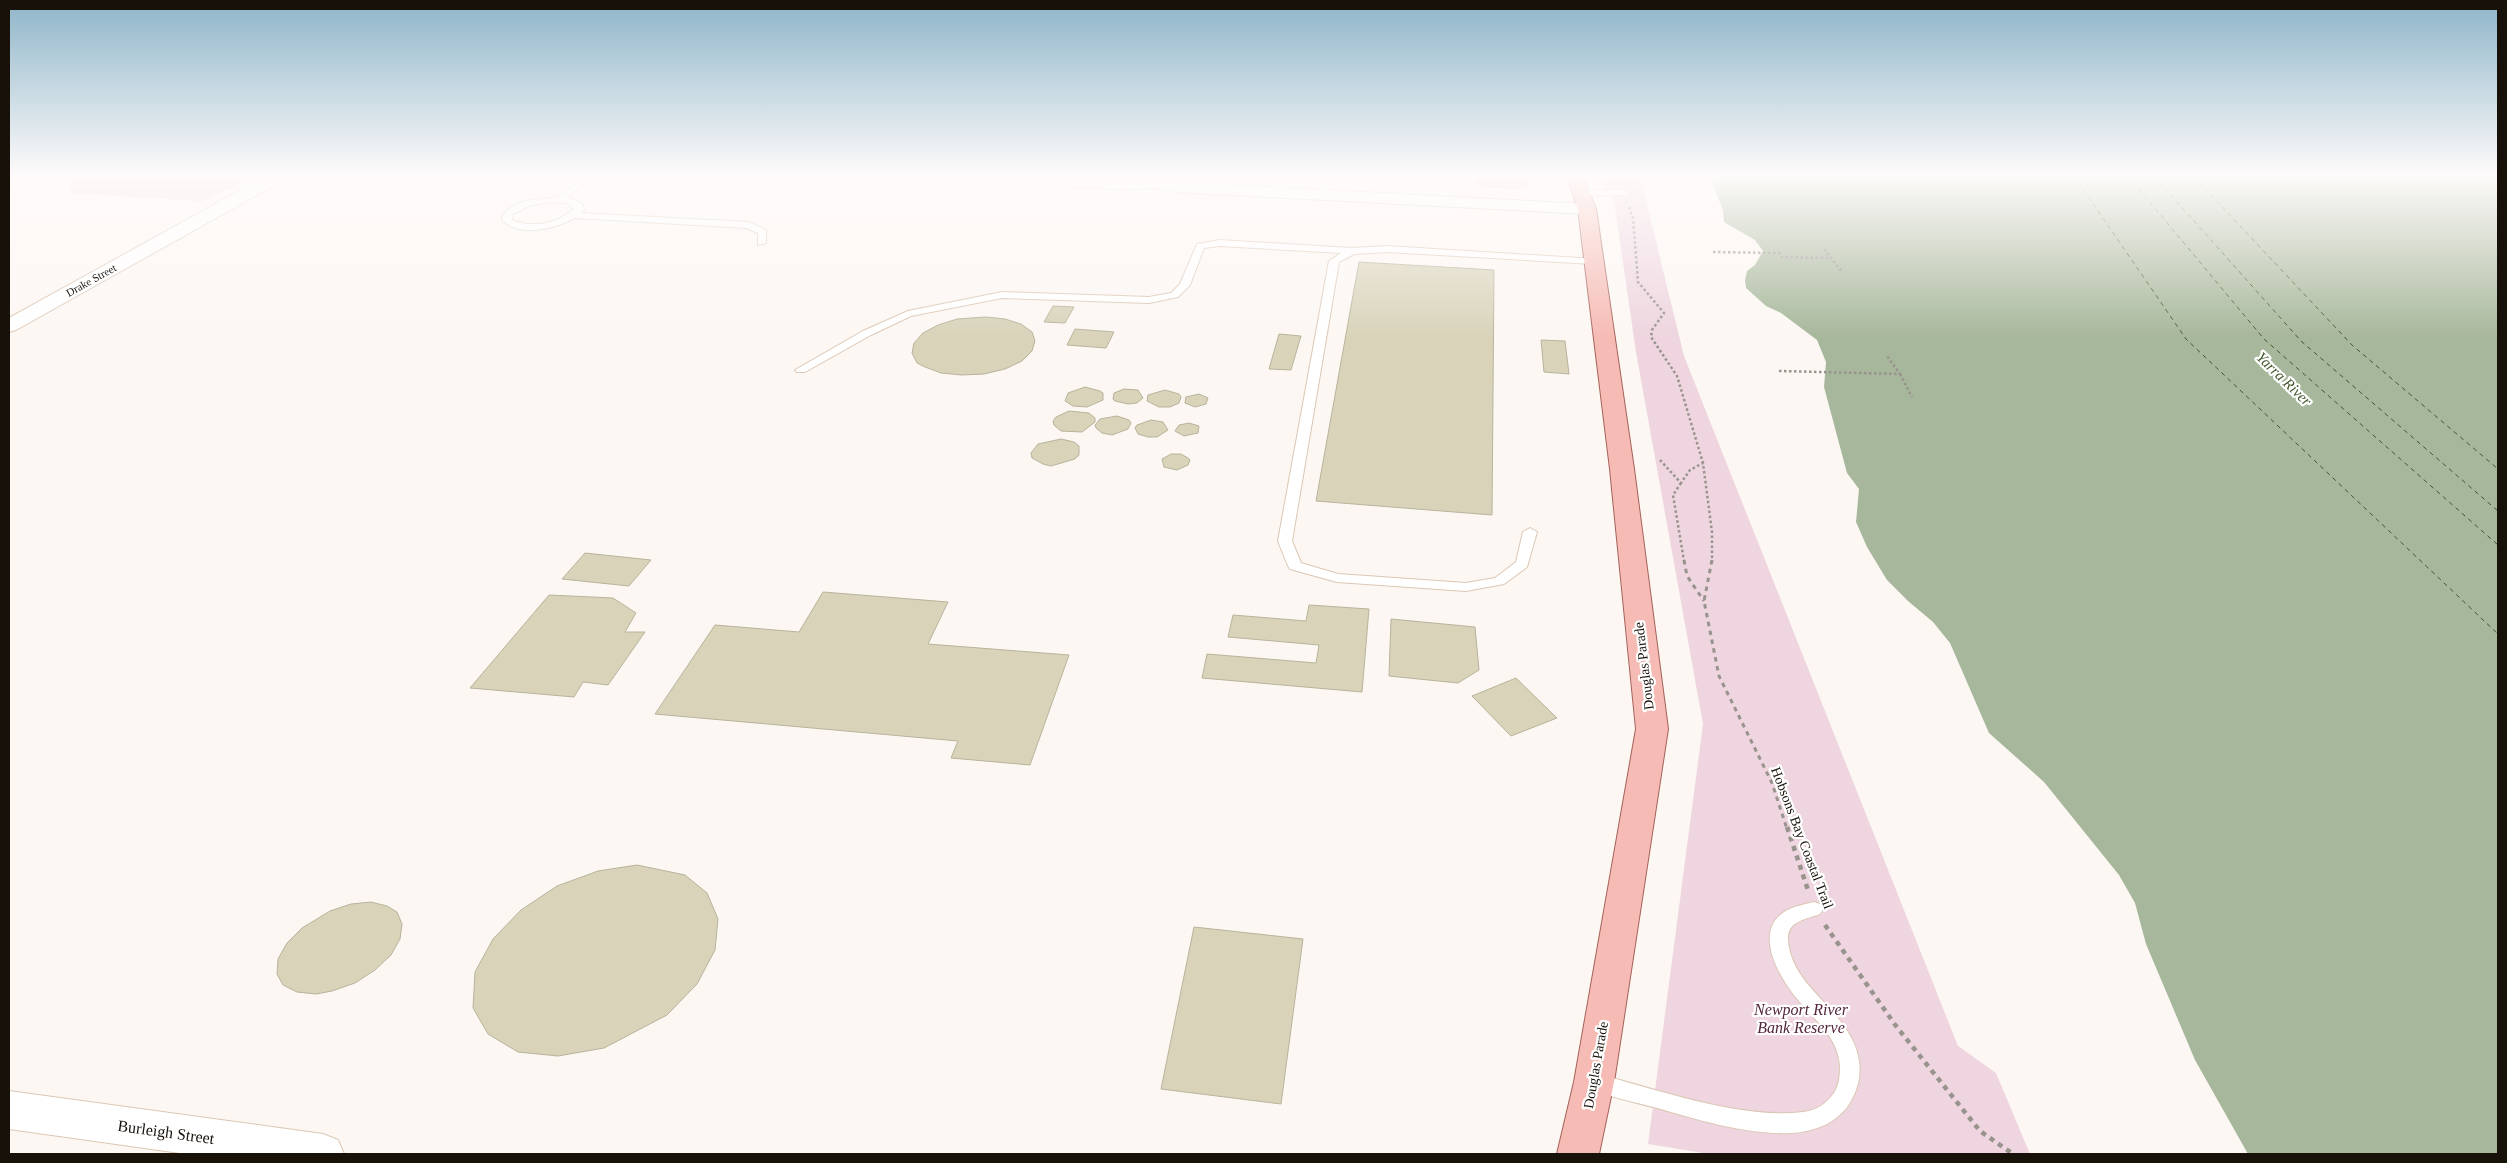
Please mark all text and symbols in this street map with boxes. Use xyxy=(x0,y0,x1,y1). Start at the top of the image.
street label: Drake Street xyxy=(64,261,118,299)
water label: Yarra River xyxy=(2253,349,2315,409)
street label: Douglas Parade xyxy=(1631,621,1657,711)
street label: Hobsons Bay Coastal Trail xyxy=(1768,765,1836,911)
park label: Newport River Bank Reserve xyxy=(1753,1001,1849,1036)
street label: Douglas Parade xyxy=(1581,1020,1611,1110)
street label: Burleigh Street xyxy=(116,1117,216,1148)

